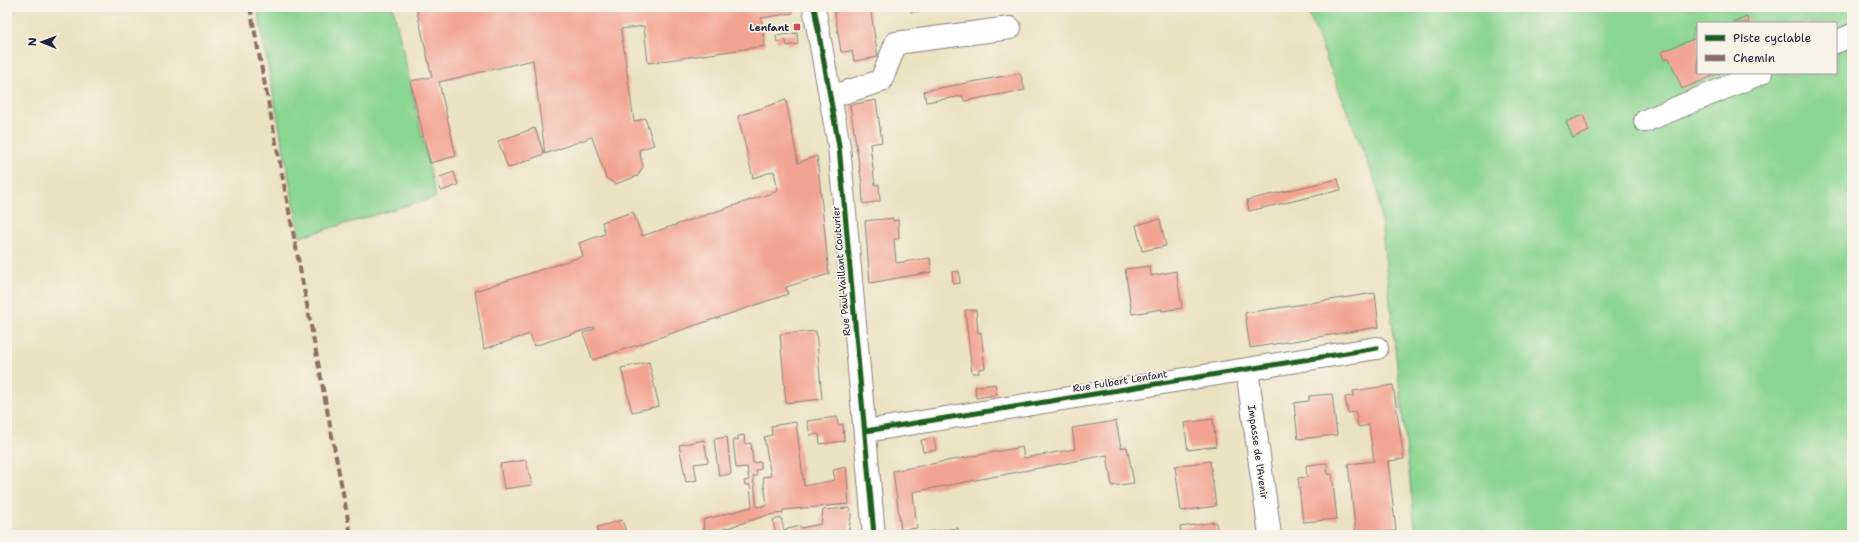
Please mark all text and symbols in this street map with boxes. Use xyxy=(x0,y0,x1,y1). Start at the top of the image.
place label: Lenfant xyxy=(749,21,789,34)
north arrow xyxy=(22,22,62,62)
marker: Lenfant xyxy=(792,22,802,32)
legend xyxy=(1697,22,1837,74)
text: Piste cyclable xyxy=(1733,30,1811,46)
text: N xyxy=(25,37,40,46)
text: Chemin xyxy=(1733,50,1775,66)
street label: Rue Paul-Vaillant Couturier xyxy=(829,205,853,337)
street label: Rue Fulbert Lenfant xyxy=(1072,367,1168,395)
street label: Impasse de l'Avenir xyxy=(1245,404,1271,500)

